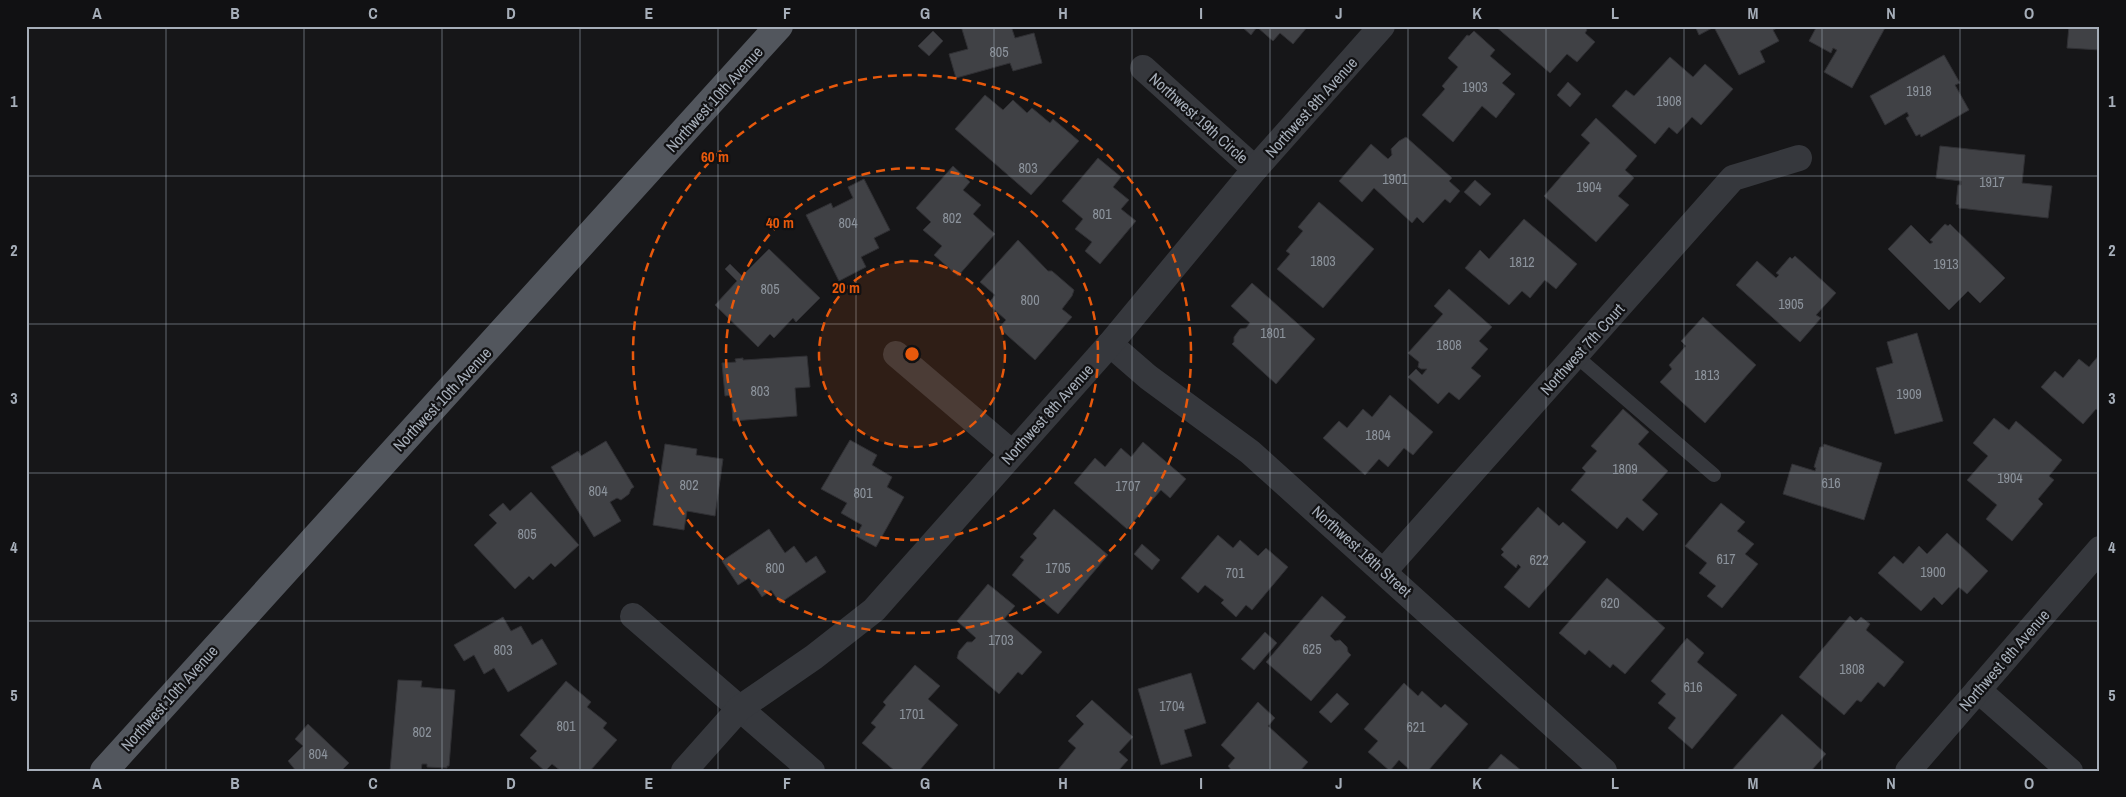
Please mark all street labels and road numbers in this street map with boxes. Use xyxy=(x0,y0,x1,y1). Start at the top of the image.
street label: Northwest 10th Avenue xyxy=(661,41,767,157)
street label: Northwest 8th Avenue xyxy=(1260,52,1362,162)
street label: Northwest 19th Circle xyxy=(1145,68,1253,168)
street label: Northwest 7th Court xyxy=(1535,298,1629,400)
street label: Northwest 10th Avenue xyxy=(388,342,496,456)
street label: Northwest 8th Avenue xyxy=(996,359,1098,469)
street label: Northwest 18th Street xyxy=(1307,500,1417,602)
street label: Northwest 6th Avenue xyxy=(1954,604,2054,716)
street label: Northwest 10th Avenue xyxy=(116,640,222,756)

